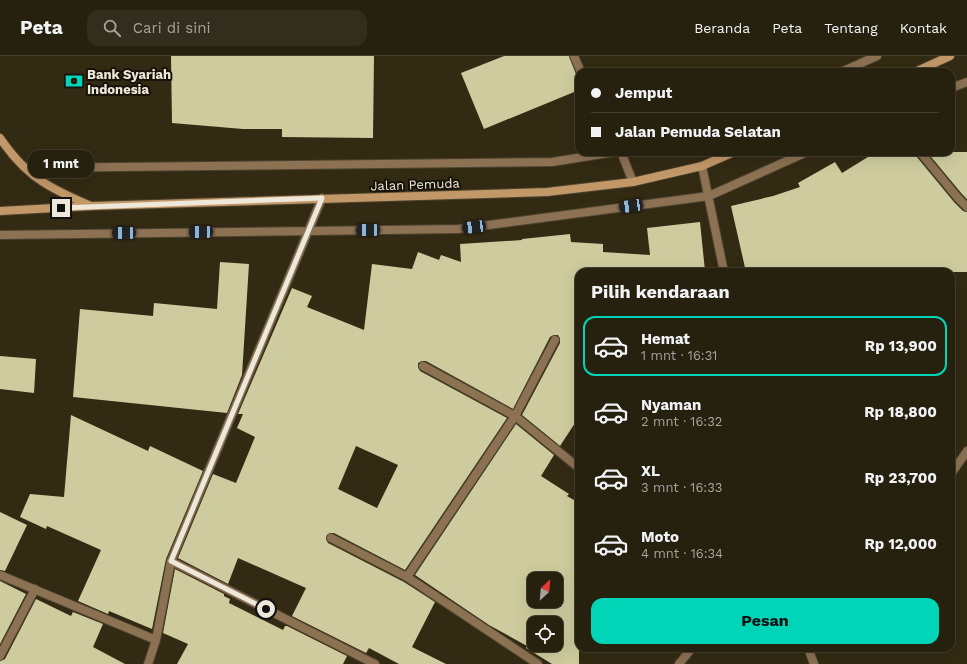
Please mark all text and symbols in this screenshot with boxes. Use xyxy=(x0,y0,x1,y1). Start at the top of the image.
search box xyxy=(87,10,367,46)
text: Peta xyxy=(20,16,63,39)
icon: search xyxy=(101,17,123,39)
text: Cari di sini xyxy=(133,19,210,37)
text: Beranda xyxy=(694,20,750,36)
text: Peta xyxy=(772,20,802,36)
text: Tentang xyxy=(824,20,878,36)
text: Kontak xyxy=(900,20,947,36)
place label: Bank Syariah Indonesia xyxy=(87,67,171,97)
bank icon: Bank Syariah Indonesia xyxy=(64,71,84,91)
text: Jemput xyxy=(615,84,672,102)
text: Jalan Pemuda Selatan xyxy=(615,123,781,141)
callout: 1 mnt xyxy=(28,150,94,178)
text: 1 mnt xyxy=(43,156,79,171)
street label: Jalan Pemuda xyxy=(370,175,461,194)
car xyxy=(618,198,644,214)
route end xyxy=(52,199,70,217)
car xyxy=(461,220,487,234)
car xyxy=(356,224,380,236)
car xyxy=(189,226,213,238)
car xyxy=(112,227,136,239)
text: Pilih kendaraan xyxy=(591,281,730,302)
icon: car xyxy=(593,328,629,364)
text: Hemat xyxy=(641,330,690,348)
text: Rp 13,900 xyxy=(865,337,937,355)
text: 1 mnt · 16:31 xyxy=(641,348,717,363)
icon: car xyxy=(593,394,629,430)
text: Nyaman xyxy=(641,396,701,414)
text: Rp 18,800 xyxy=(864,403,937,421)
text: 2 mnt · 16:32 xyxy=(641,414,722,429)
icon: car xyxy=(593,460,629,496)
text: XL xyxy=(641,462,660,480)
text: Rp 23,700 xyxy=(864,469,937,487)
text: 3 mnt · 16:33 xyxy=(641,480,722,495)
icon: car xyxy=(593,526,629,562)
text: Moto xyxy=(641,528,679,546)
text: Rp 12,000 xyxy=(865,535,937,553)
text: 4 mnt · 16:34 xyxy=(641,546,723,561)
north arrow xyxy=(527,572,563,608)
map controls xyxy=(527,572,563,652)
button: Pesan xyxy=(591,598,939,644)
route start xyxy=(257,600,275,618)
button: locate xyxy=(527,616,563,652)

